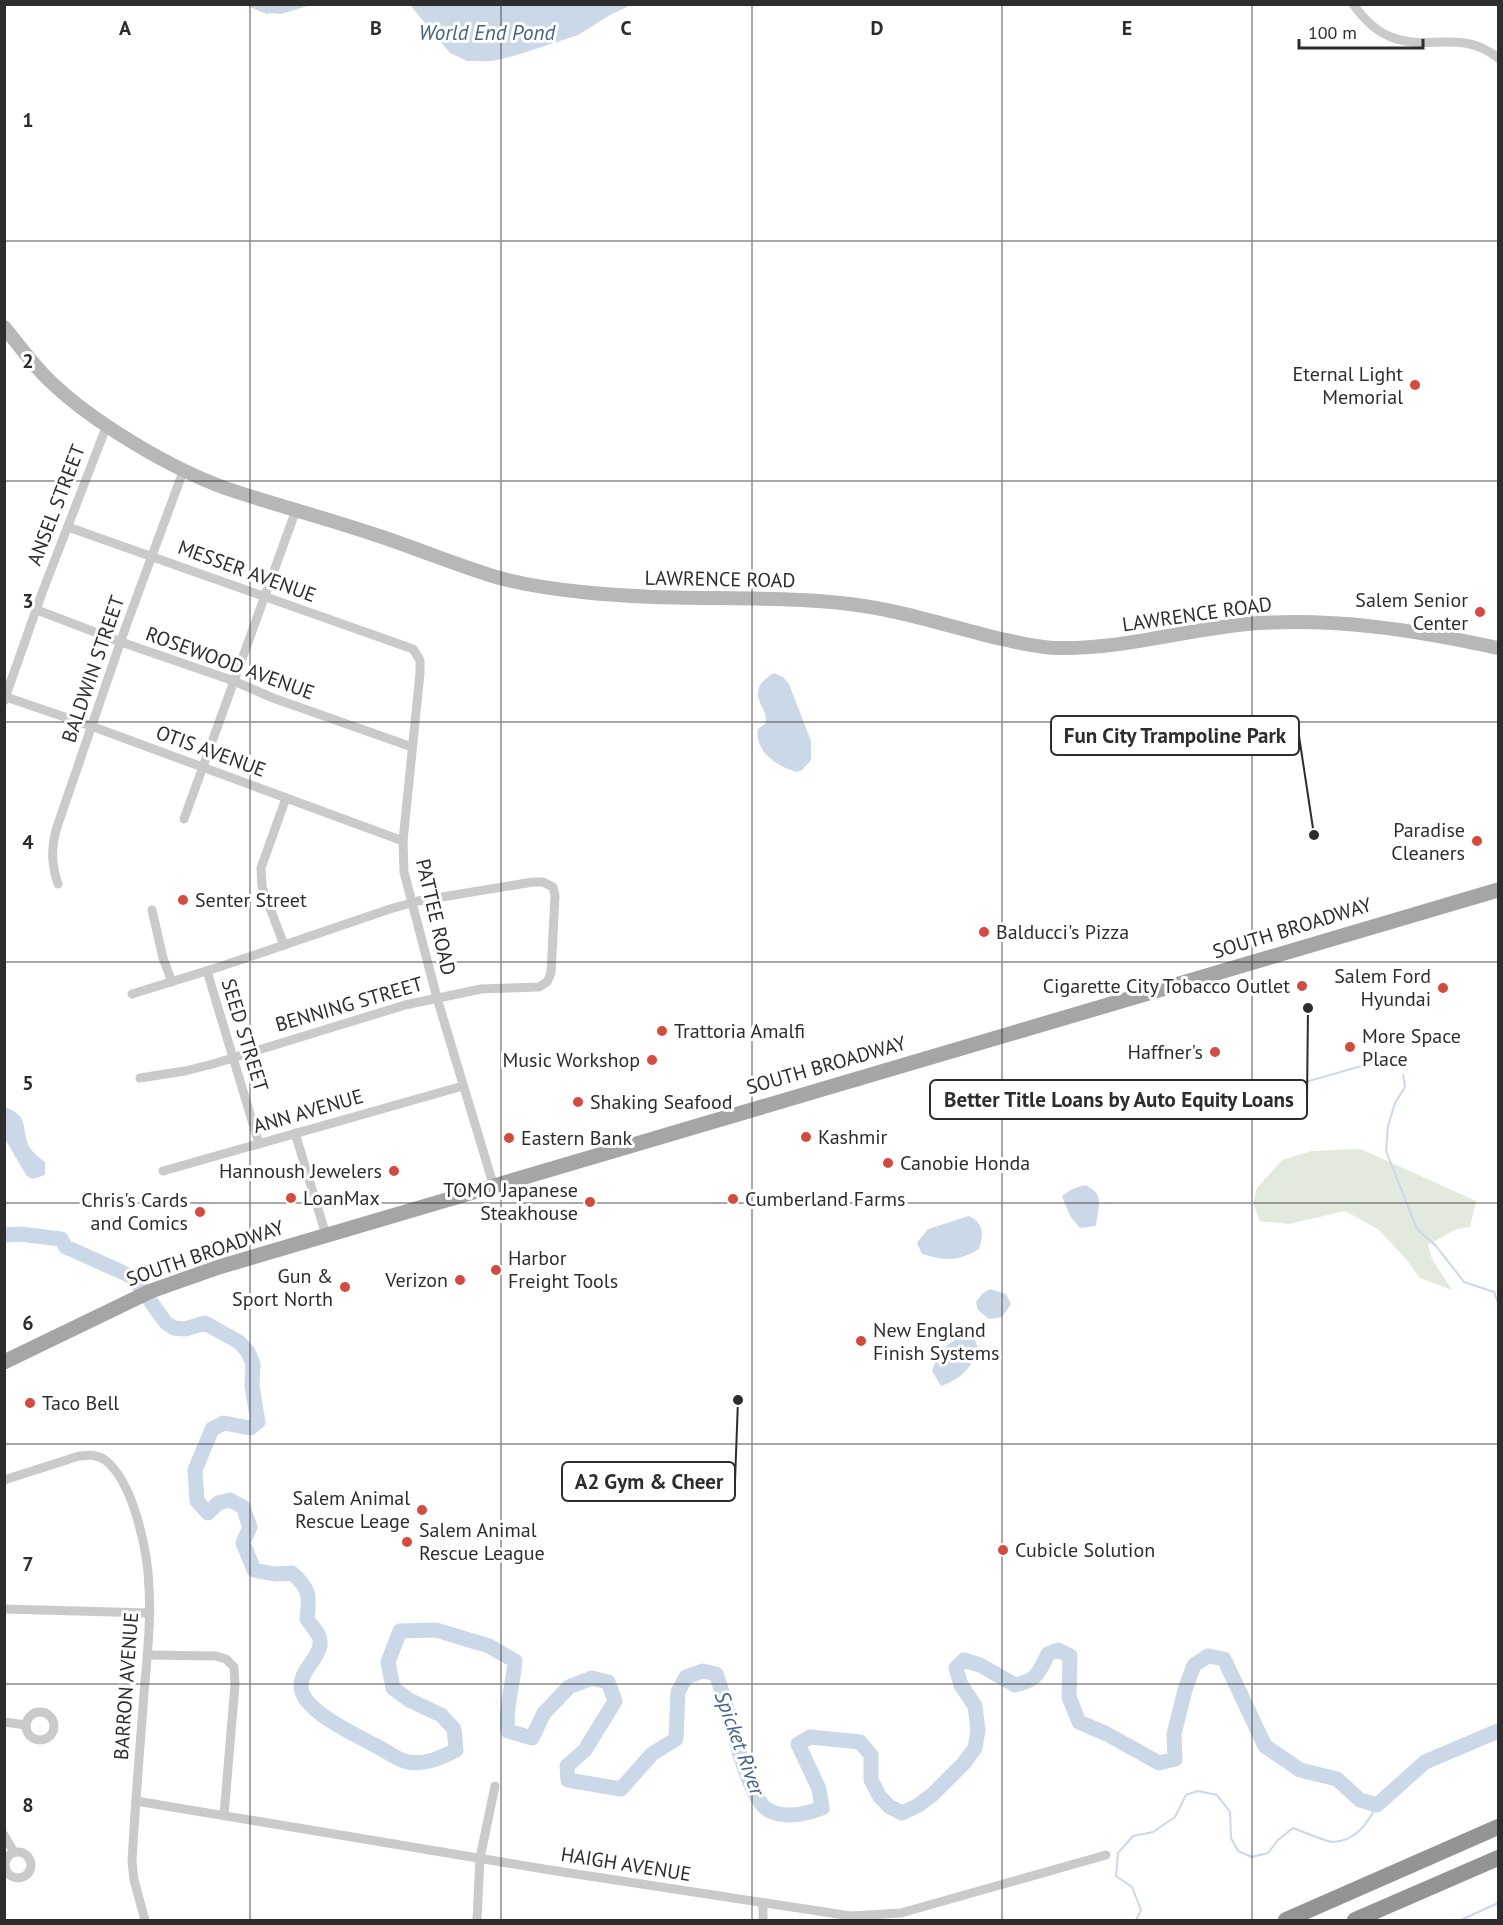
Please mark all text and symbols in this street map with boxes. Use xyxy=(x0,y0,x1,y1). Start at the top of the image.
scale bar xyxy=(1299,12,1424,50)
text: A xyxy=(119,15,132,41)
text: B xyxy=(370,15,382,41)
text: C xyxy=(620,15,632,41)
text: D xyxy=(871,15,884,41)
text: E xyxy=(1122,15,1132,41)
water label: World End Pond xyxy=(419,19,557,46)
text: 100 m xyxy=(1308,21,1357,44)
text: 1 xyxy=(22,107,34,133)
text: 2 xyxy=(22,348,34,374)
place label: Eternal Light Memorial xyxy=(1293,361,1403,410)
marker: Eternal Light Memorial xyxy=(1408,378,1422,392)
street label: ANSEL STREET xyxy=(21,441,91,569)
street label: MESSER AVENUE xyxy=(174,534,320,608)
street label: LAWRENCE ROAD xyxy=(644,565,796,593)
place label: Salem Senior Center xyxy=(1355,587,1468,636)
text: 3 xyxy=(22,588,34,614)
street label: LAWRENCE ROAD xyxy=(1121,591,1273,637)
street label: BALDWIN STREET xyxy=(56,592,130,746)
marker: Salem Senior Center xyxy=(1473,605,1487,619)
street label: ROSEWOOD AVENUE xyxy=(142,620,318,706)
callout: Fun City Trampoline Park xyxy=(1051,716,1299,755)
street label: OTIS AVENUE xyxy=(152,719,270,783)
text: Fun City Trampoline Park xyxy=(1064,722,1287,749)
place label: Paradise Cleaners xyxy=(1391,817,1465,866)
text: 4 xyxy=(22,829,34,855)
marker: Paradise Cleaners xyxy=(1470,834,1484,848)
street label: PATTEE ROAD xyxy=(410,856,462,978)
place label: Senter Street xyxy=(195,887,307,913)
street label: SOUTH BROADWAY xyxy=(1209,891,1375,965)
marker: Senter Street xyxy=(176,893,190,907)
place label: Balducci's Pizza xyxy=(996,919,1129,945)
marker: Balducci's Pizza xyxy=(977,925,991,939)
place label: Salem Ford Hyundai xyxy=(1334,963,1431,1012)
street label: BENNING STREET xyxy=(272,971,426,1037)
place label: Cigarette City Tobacco Outlet xyxy=(1043,973,1290,999)
street label: SEED STREET xyxy=(216,975,274,1095)
marker: Cigarette City Tobacco Outlet xyxy=(1295,979,1309,993)
marker: Salem Ford Hyundai xyxy=(1436,981,1450,995)
place label: Trattoria Amalfi xyxy=(674,1018,805,1044)
place label: More Space Place xyxy=(1362,1023,1461,1072)
marker: Trattoria Amalfi xyxy=(655,1024,669,1038)
street label: SOUTH BROADWAY xyxy=(743,1030,910,1100)
place label: Haffner's xyxy=(1127,1039,1203,1065)
marker: More Space Place xyxy=(1343,1040,1357,1054)
marker: Haffner's xyxy=(1208,1045,1222,1059)
place label: Music Workshop xyxy=(502,1047,640,1073)
marker: Music Workshop xyxy=(645,1053,659,1067)
text: 5 xyxy=(22,1070,34,1096)
callout: Better Title Loans by Auto Equity Loans xyxy=(930,1080,1307,1119)
street label: ANN AVENUE xyxy=(250,1083,366,1139)
text: Better Title Loans by Auto Equity Loans xyxy=(944,1086,1294,1113)
place label: Shaking Seafood xyxy=(590,1089,733,1115)
marker: Shaking Seafood xyxy=(571,1095,585,1109)
place label: Kashmir xyxy=(818,1124,888,1150)
place label: Eastern Bank xyxy=(521,1125,632,1151)
marker: Kashmir xyxy=(799,1130,813,1144)
marker: Eastern Bank xyxy=(502,1131,516,1145)
place label: Canobie Honda xyxy=(900,1150,1030,1176)
marker: Canobie Honda xyxy=(881,1156,895,1170)
place label: Hannoush Jewelers xyxy=(219,1158,382,1184)
marker: Hannoush Jewelers xyxy=(387,1164,401,1178)
place label: TOMO Japanese Steakhouse xyxy=(443,1177,578,1226)
place label: LoanMax xyxy=(303,1185,380,1211)
place label: Cumberland Farms xyxy=(745,1186,905,1212)
place label: Chris's Cards and Comics xyxy=(81,1187,188,1236)
marker: LoanMax xyxy=(284,1191,298,1205)
marker: Cumberland Farms xyxy=(726,1192,740,1206)
marker: TOMO Japanese Steakhouse xyxy=(583,1195,597,1209)
marker: Chris's Cards and Comics xyxy=(193,1205,207,1219)
street label: SOUTH BROADWAY xyxy=(123,1214,288,1292)
place label: Harbor Freight Tools xyxy=(508,1245,618,1294)
place label: Gun & Sport North xyxy=(232,1263,333,1312)
marker: Harbor Freight Tools xyxy=(489,1263,503,1277)
place label: Verizon xyxy=(384,1267,448,1293)
marker: Verizon xyxy=(453,1273,467,1287)
marker: Gun & Sport North xyxy=(338,1280,352,1294)
text: 6 xyxy=(22,1310,34,1336)
place label: New England Finish Systems xyxy=(873,1317,999,1366)
marker: New England Finish Systems xyxy=(854,1334,868,1348)
place label: Taco Bell xyxy=(42,1390,119,1416)
marker: Taco Bell xyxy=(23,1396,37,1410)
callout: A2 Gym & Cheer xyxy=(562,1462,735,1501)
text: A2 Gym & Cheer xyxy=(575,1468,724,1495)
place label: Salem Animal Rescue Leage xyxy=(293,1485,410,1534)
marker: Salem Animal Rescue Leage xyxy=(415,1503,429,1517)
place label: Salem Animal Rescue League xyxy=(419,1517,545,1566)
marker: Salem Animal Rescue League xyxy=(400,1535,414,1549)
place label: Cubicle Solution xyxy=(1015,1537,1155,1563)
marker: Cubicle Solution xyxy=(996,1543,1010,1557)
text: 7 xyxy=(22,1551,34,1577)
street label: BARRON AVENUE xyxy=(108,1611,144,1761)
water label: Spicket River xyxy=(709,1687,772,1801)
text: 8 xyxy=(22,1792,34,1818)
street label: HAIGH AVENUE xyxy=(559,1841,693,1887)

